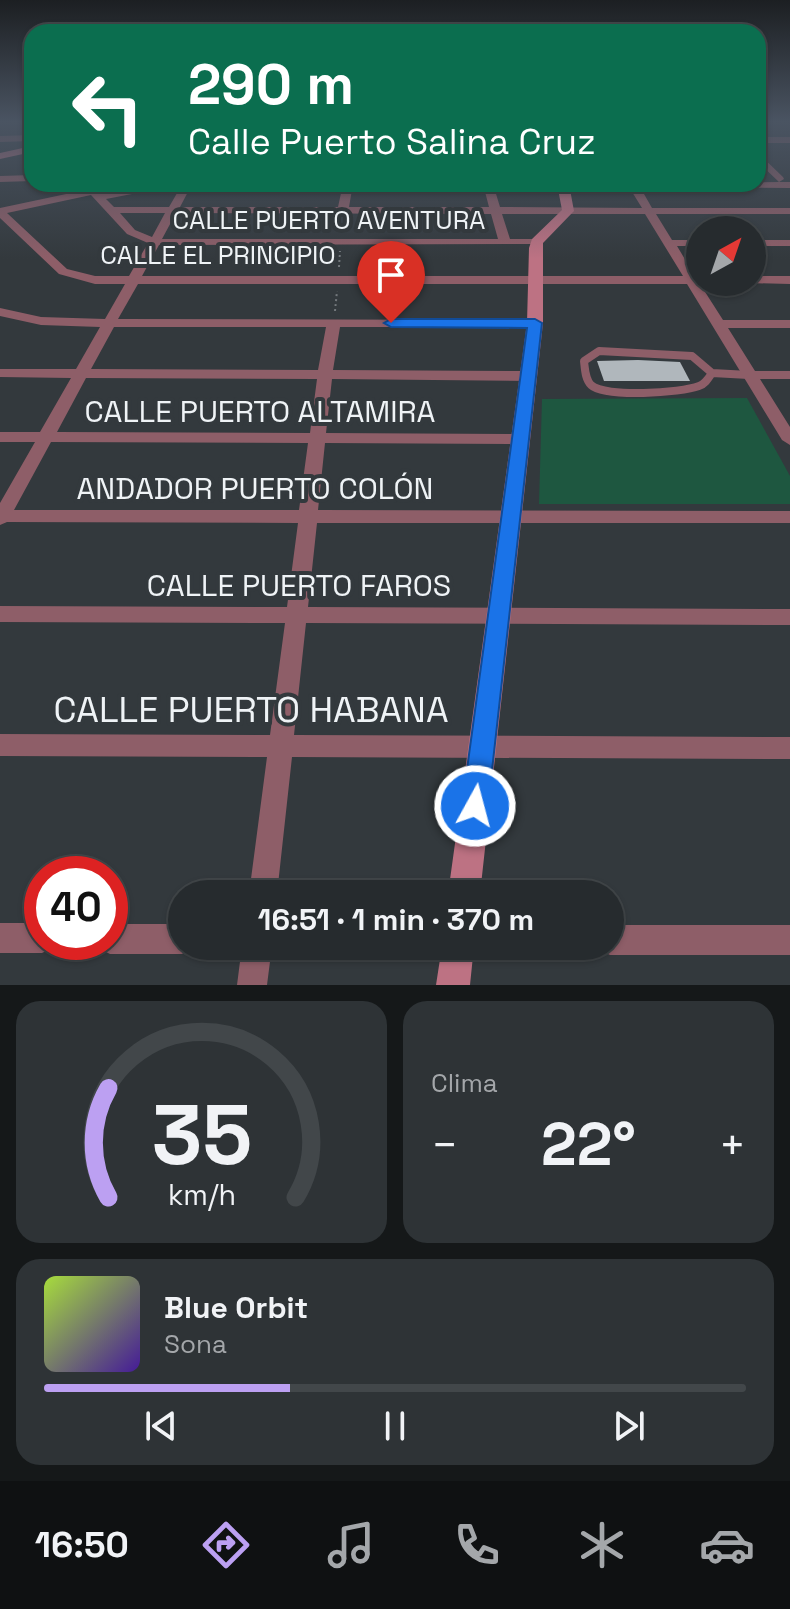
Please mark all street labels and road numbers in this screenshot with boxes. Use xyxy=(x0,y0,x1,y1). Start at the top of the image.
street label: CALLE PUERTO AVENTURA xyxy=(173,203,485,237)
street label: CALLE EL PRINCIPIO xyxy=(100,238,336,272)
street label: CALLE PUERTO ALTAMIRA xyxy=(85,392,436,431)
street label: ANDADOR PUERTO COLÓN xyxy=(76,469,434,508)
street label: CALLE PUERTO FAROS xyxy=(147,566,451,605)
street label: CALLE PUERTO HABANA xyxy=(53,687,449,733)

